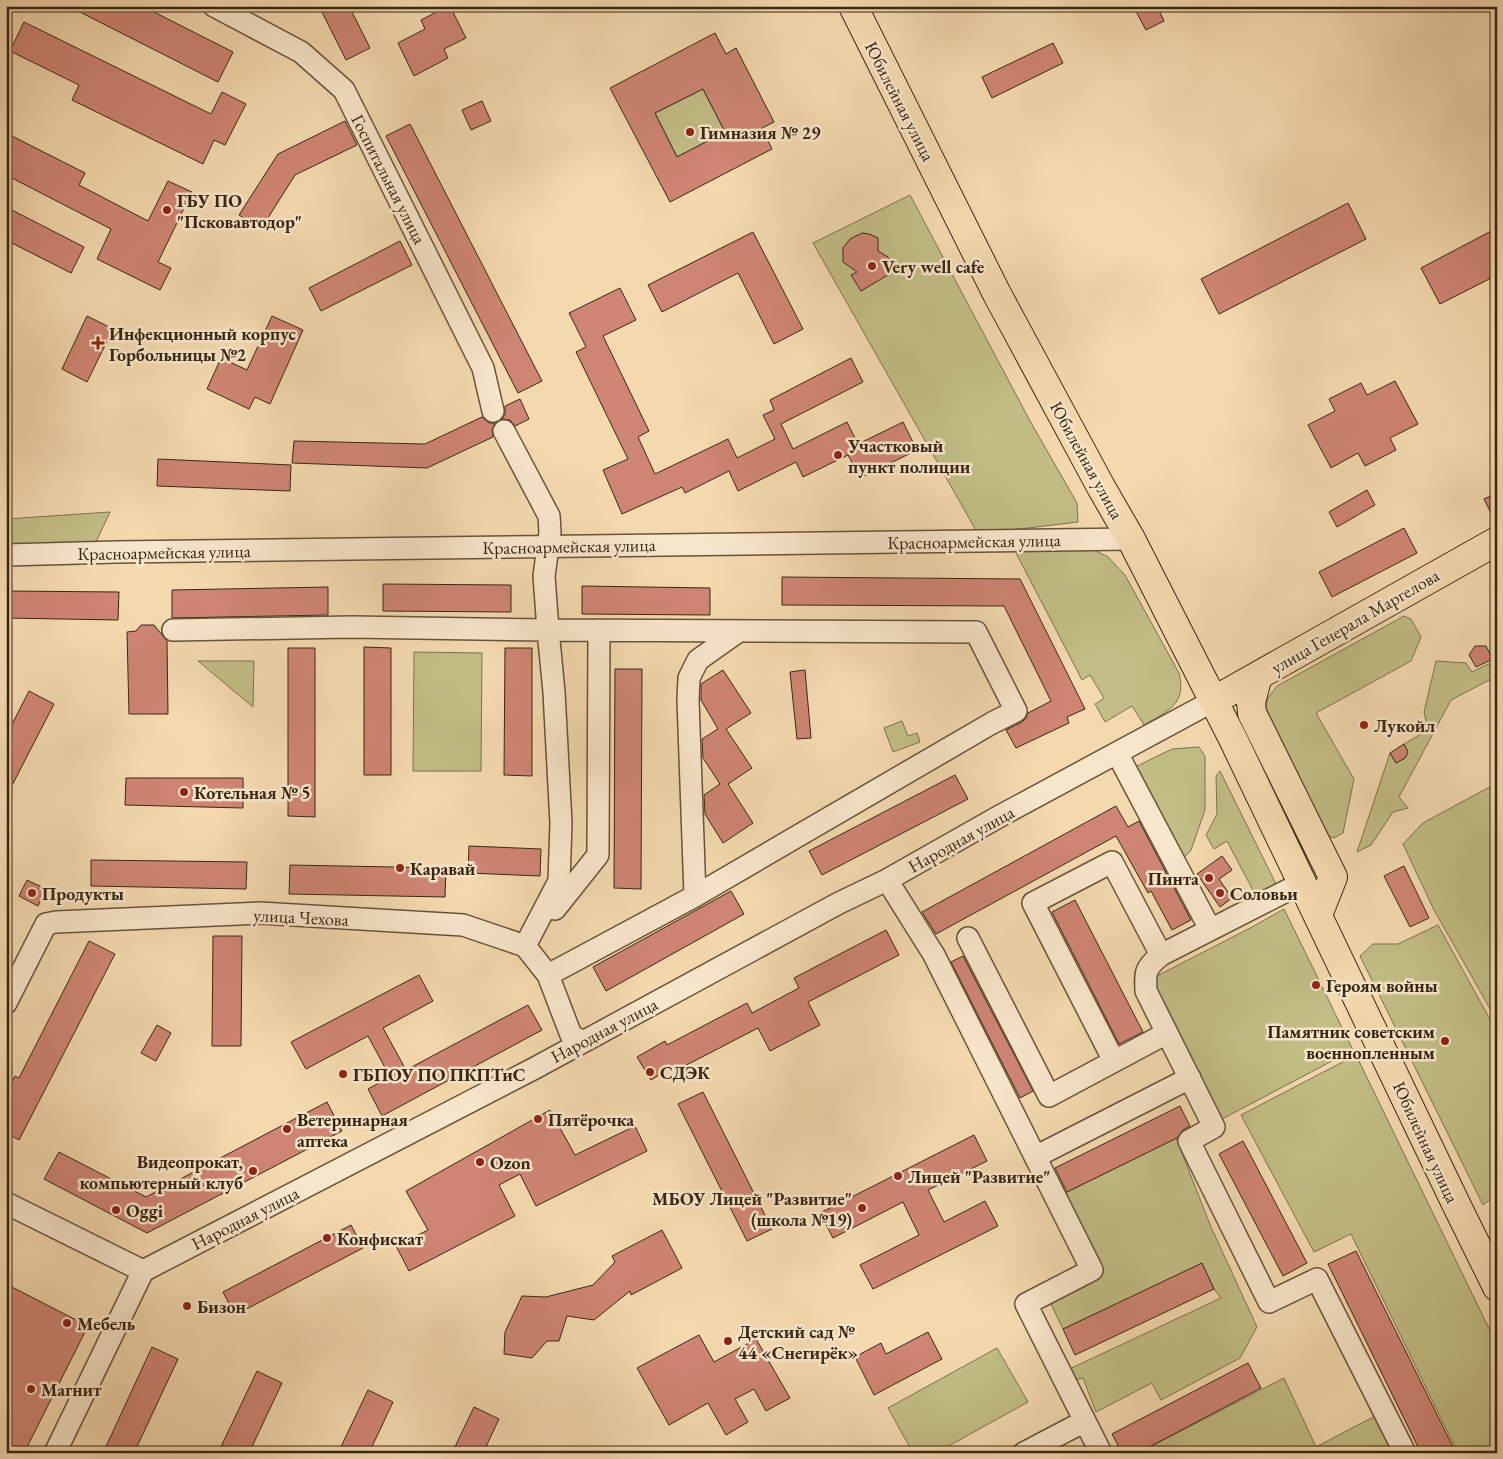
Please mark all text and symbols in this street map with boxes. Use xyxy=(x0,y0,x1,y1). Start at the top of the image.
street label: Юбилейная улица xyxy=(860,37,941,166)
street label: Госпитальная улица xyxy=(346,110,432,249)
place label: Гимназия № 29 xyxy=(700,121,821,144)
marker: Гимназия № 29 xyxy=(684,126,696,138)
place label: ГБУ ПО "Псковавтодор" xyxy=(177,189,302,233)
marker: ГБУ ПО "Псковавтодор" xyxy=(161,204,173,216)
place label: Very well cafe xyxy=(882,255,985,278)
marker: Very well cafe xyxy=(866,260,878,272)
place label: Инфекционный корпус Горбольницы №2 xyxy=(109,322,297,366)
marker: Инфекционный корпус Горбольницы №2 xyxy=(91,336,105,350)
street label: Юбилейная улица xyxy=(1045,397,1129,524)
place label: Участковый пункт полиции xyxy=(847,434,971,478)
marker: Участковый пункт полиции xyxy=(832,449,844,461)
street label: Красноармейская улица xyxy=(887,528,1062,554)
street label: Красноармейская улица xyxy=(482,533,657,559)
street label: Красноармейская улица xyxy=(77,539,252,565)
street label: улица Генерала Маргелова xyxy=(1267,563,1444,679)
place label: Лукойл xyxy=(1374,714,1435,737)
marker: Лукойл xyxy=(1358,719,1370,731)
place label: Котельная № 5 xyxy=(194,781,311,804)
marker: Котельная № 5 xyxy=(178,786,190,798)
street label: Народная улица xyxy=(904,800,1019,878)
place label: Каравай xyxy=(410,857,476,880)
marker: Каравай xyxy=(394,862,406,874)
place label: Пинта xyxy=(1148,867,1199,890)
marker: Пинта xyxy=(1203,872,1215,884)
place label: Продукты xyxy=(42,882,124,905)
place label: Соловьи xyxy=(1230,882,1298,905)
marker: Продукты xyxy=(26,887,38,899)
marker: Соловьи xyxy=(1214,887,1226,899)
street label: улица Чехова xyxy=(253,903,350,931)
place label: Героям войны xyxy=(1326,974,1438,997)
marker: Героям войны xyxy=(1310,979,1322,991)
street label: Народная улица xyxy=(547,992,662,1068)
place label: Памятник советским военнопленным xyxy=(1267,1020,1435,1064)
marker: Памятник советским военнопленным xyxy=(1439,1035,1451,1047)
place label: СДЭК xyxy=(660,1061,710,1084)
place label: ГБПОУ ПО ПКПТиС xyxy=(353,1063,526,1086)
marker: СДЭК xyxy=(644,1066,656,1078)
marker: ГБПОУ ПО ПКПТиС xyxy=(337,1068,349,1080)
street label: Юбилейная улица xyxy=(1388,1077,1465,1207)
place label: Ветеринарная аптека xyxy=(297,1108,408,1152)
place label: Пятёрочка xyxy=(548,1108,634,1131)
marker: Пятёрочка xyxy=(532,1113,544,1125)
marker: Ветеринарная аптека xyxy=(281,1123,293,1135)
place label: Видеопрокат, компьютерный клуб xyxy=(79,1150,243,1194)
place label: Ozon xyxy=(490,1151,531,1174)
marker: Ozon xyxy=(474,1156,486,1168)
marker: Видеопрокат, компьютерный клуб xyxy=(247,1165,259,1177)
place label: Лицей "Развитие" xyxy=(908,1165,1050,1188)
marker: Лицей "Развитие" xyxy=(892,1170,904,1182)
street label: Народная улица xyxy=(187,1181,304,1255)
place label: МБОУ Лицей "Развитие" (школа №19) xyxy=(652,1187,852,1231)
place label: Oggi xyxy=(126,1199,164,1222)
marker: МБОУ Лицей "Развитие" (школа №19) xyxy=(856,1202,868,1214)
marker: Oggi xyxy=(110,1204,122,1216)
place label: Конфискат xyxy=(337,1227,423,1250)
marker: Конфискат xyxy=(321,1232,333,1244)
place label: Бизон xyxy=(197,1295,247,1318)
marker: Бизон xyxy=(181,1300,193,1312)
place label: Мебель xyxy=(77,1312,135,1335)
marker: Мебель xyxy=(61,1317,73,1329)
place label: Детский сад № 44 «Снегирёк» xyxy=(738,1320,858,1364)
marker: Детский сад № 44 «Снегирёк» xyxy=(722,1335,734,1347)
place label: Магнит xyxy=(41,1378,101,1401)
marker: Магнит xyxy=(25,1383,37,1395)

